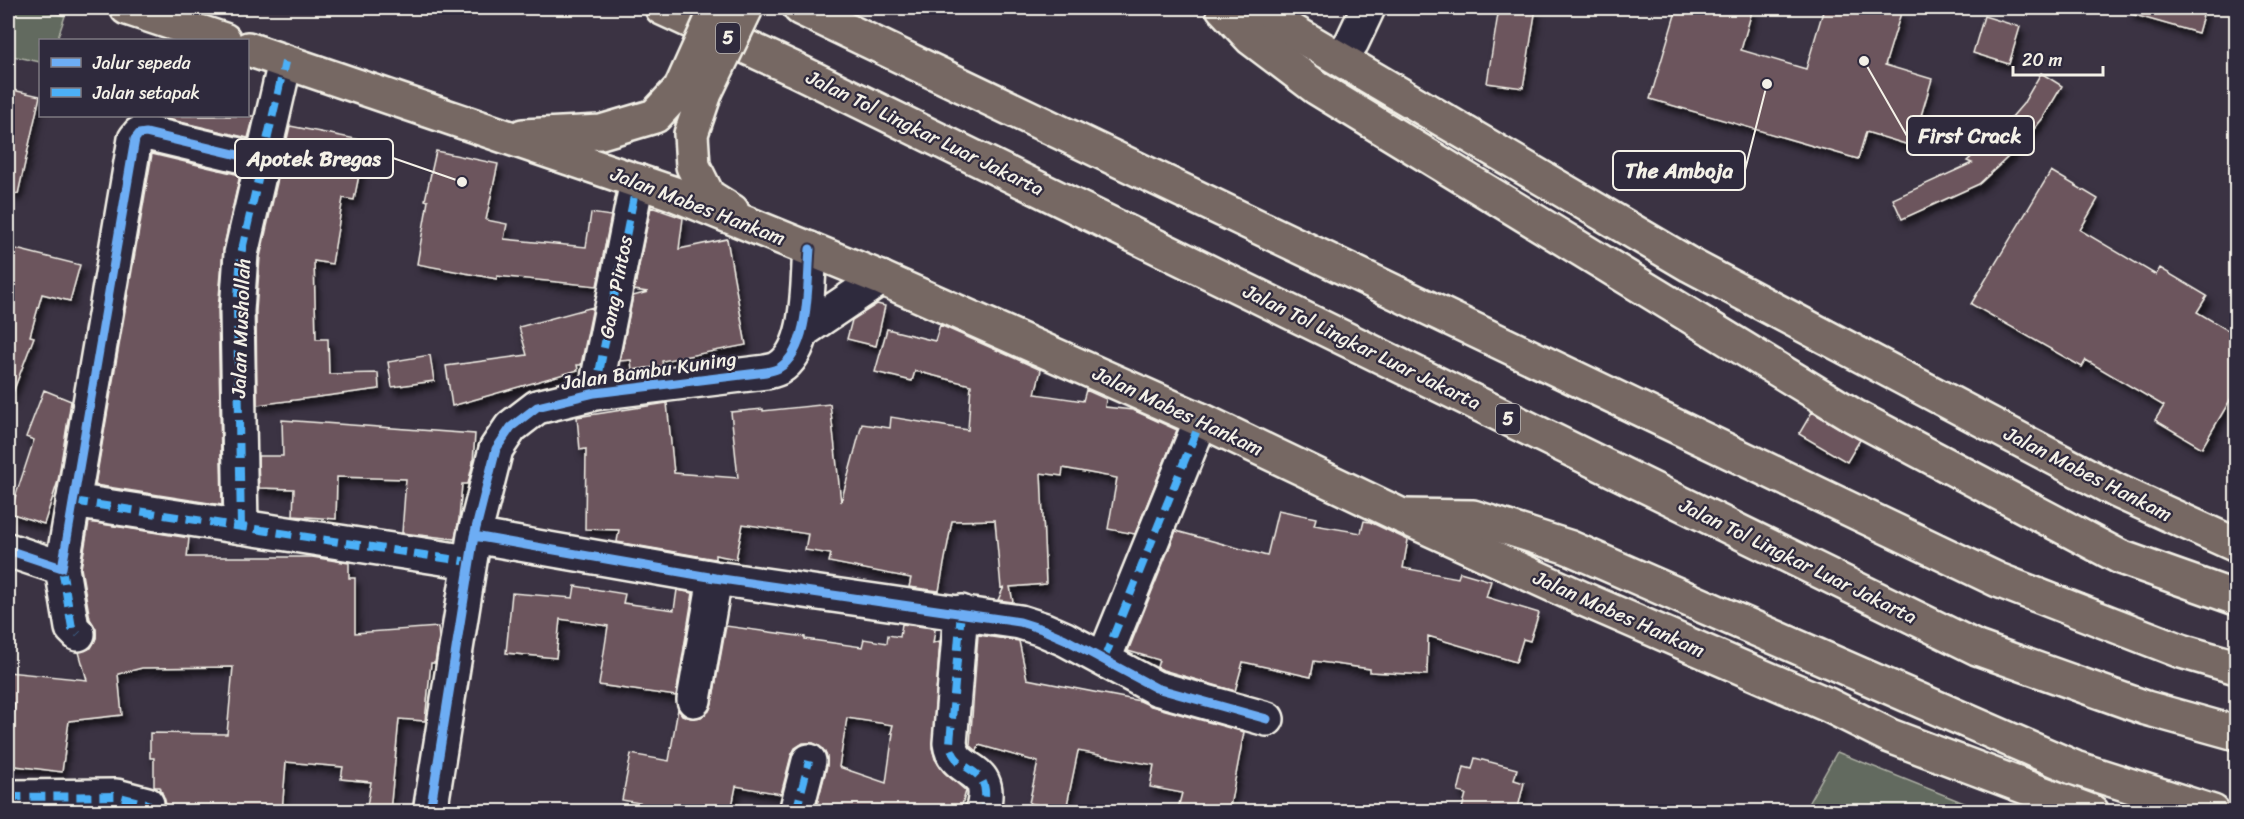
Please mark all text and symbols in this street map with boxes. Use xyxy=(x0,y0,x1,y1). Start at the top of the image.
road number: 5 xyxy=(716,23,740,53)
legend xyxy=(39,39,249,117)
scale bar xyxy=(2013,39,2103,77)
text: 20 m xyxy=(2022,44,2062,76)
text: Jalur sepeda xyxy=(92,47,192,79)
street label: Jalan Tol Lingkar Luar Jakarta xyxy=(799,60,1050,206)
text: Jalan setapak xyxy=(92,77,200,109)
callout: First Crack xyxy=(1907,116,2034,155)
text: First Crack xyxy=(1917,117,2022,155)
callout: Apotek Bregas xyxy=(235,139,393,178)
text: Apotek Bregas xyxy=(246,140,381,178)
callout: The Amboja xyxy=(1613,151,1745,190)
text: The Amboja xyxy=(1625,152,1733,190)
street label: Jalan Mabes Hankam xyxy=(605,156,790,255)
street label: Gang Pintos xyxy=(589,232,643,342)
street label: Jalan Mushollah xyxy=(221,258,261,399)
street label: Jalan Tol Lingkar Luar Jakarta xyxy=(1236,274,1487,420)
street label: Jalan Bambu Kuning xyxy=(558,341,739,401)
street label: Jalan Mabes Hankam xyxy=(1086,356,1269,466)
road number: 5 xyxy=(1496,404,1520,434)
street label: Jalan Mabes Hankam xyxy=(1997,416,2178,532)
street label: Jalan Tol Lingkar Luar Jakarta xyxy=(1672,488,1923,634)
street label: Jalan Mabes Hankam xyxy=(1527,560,1710,668)

